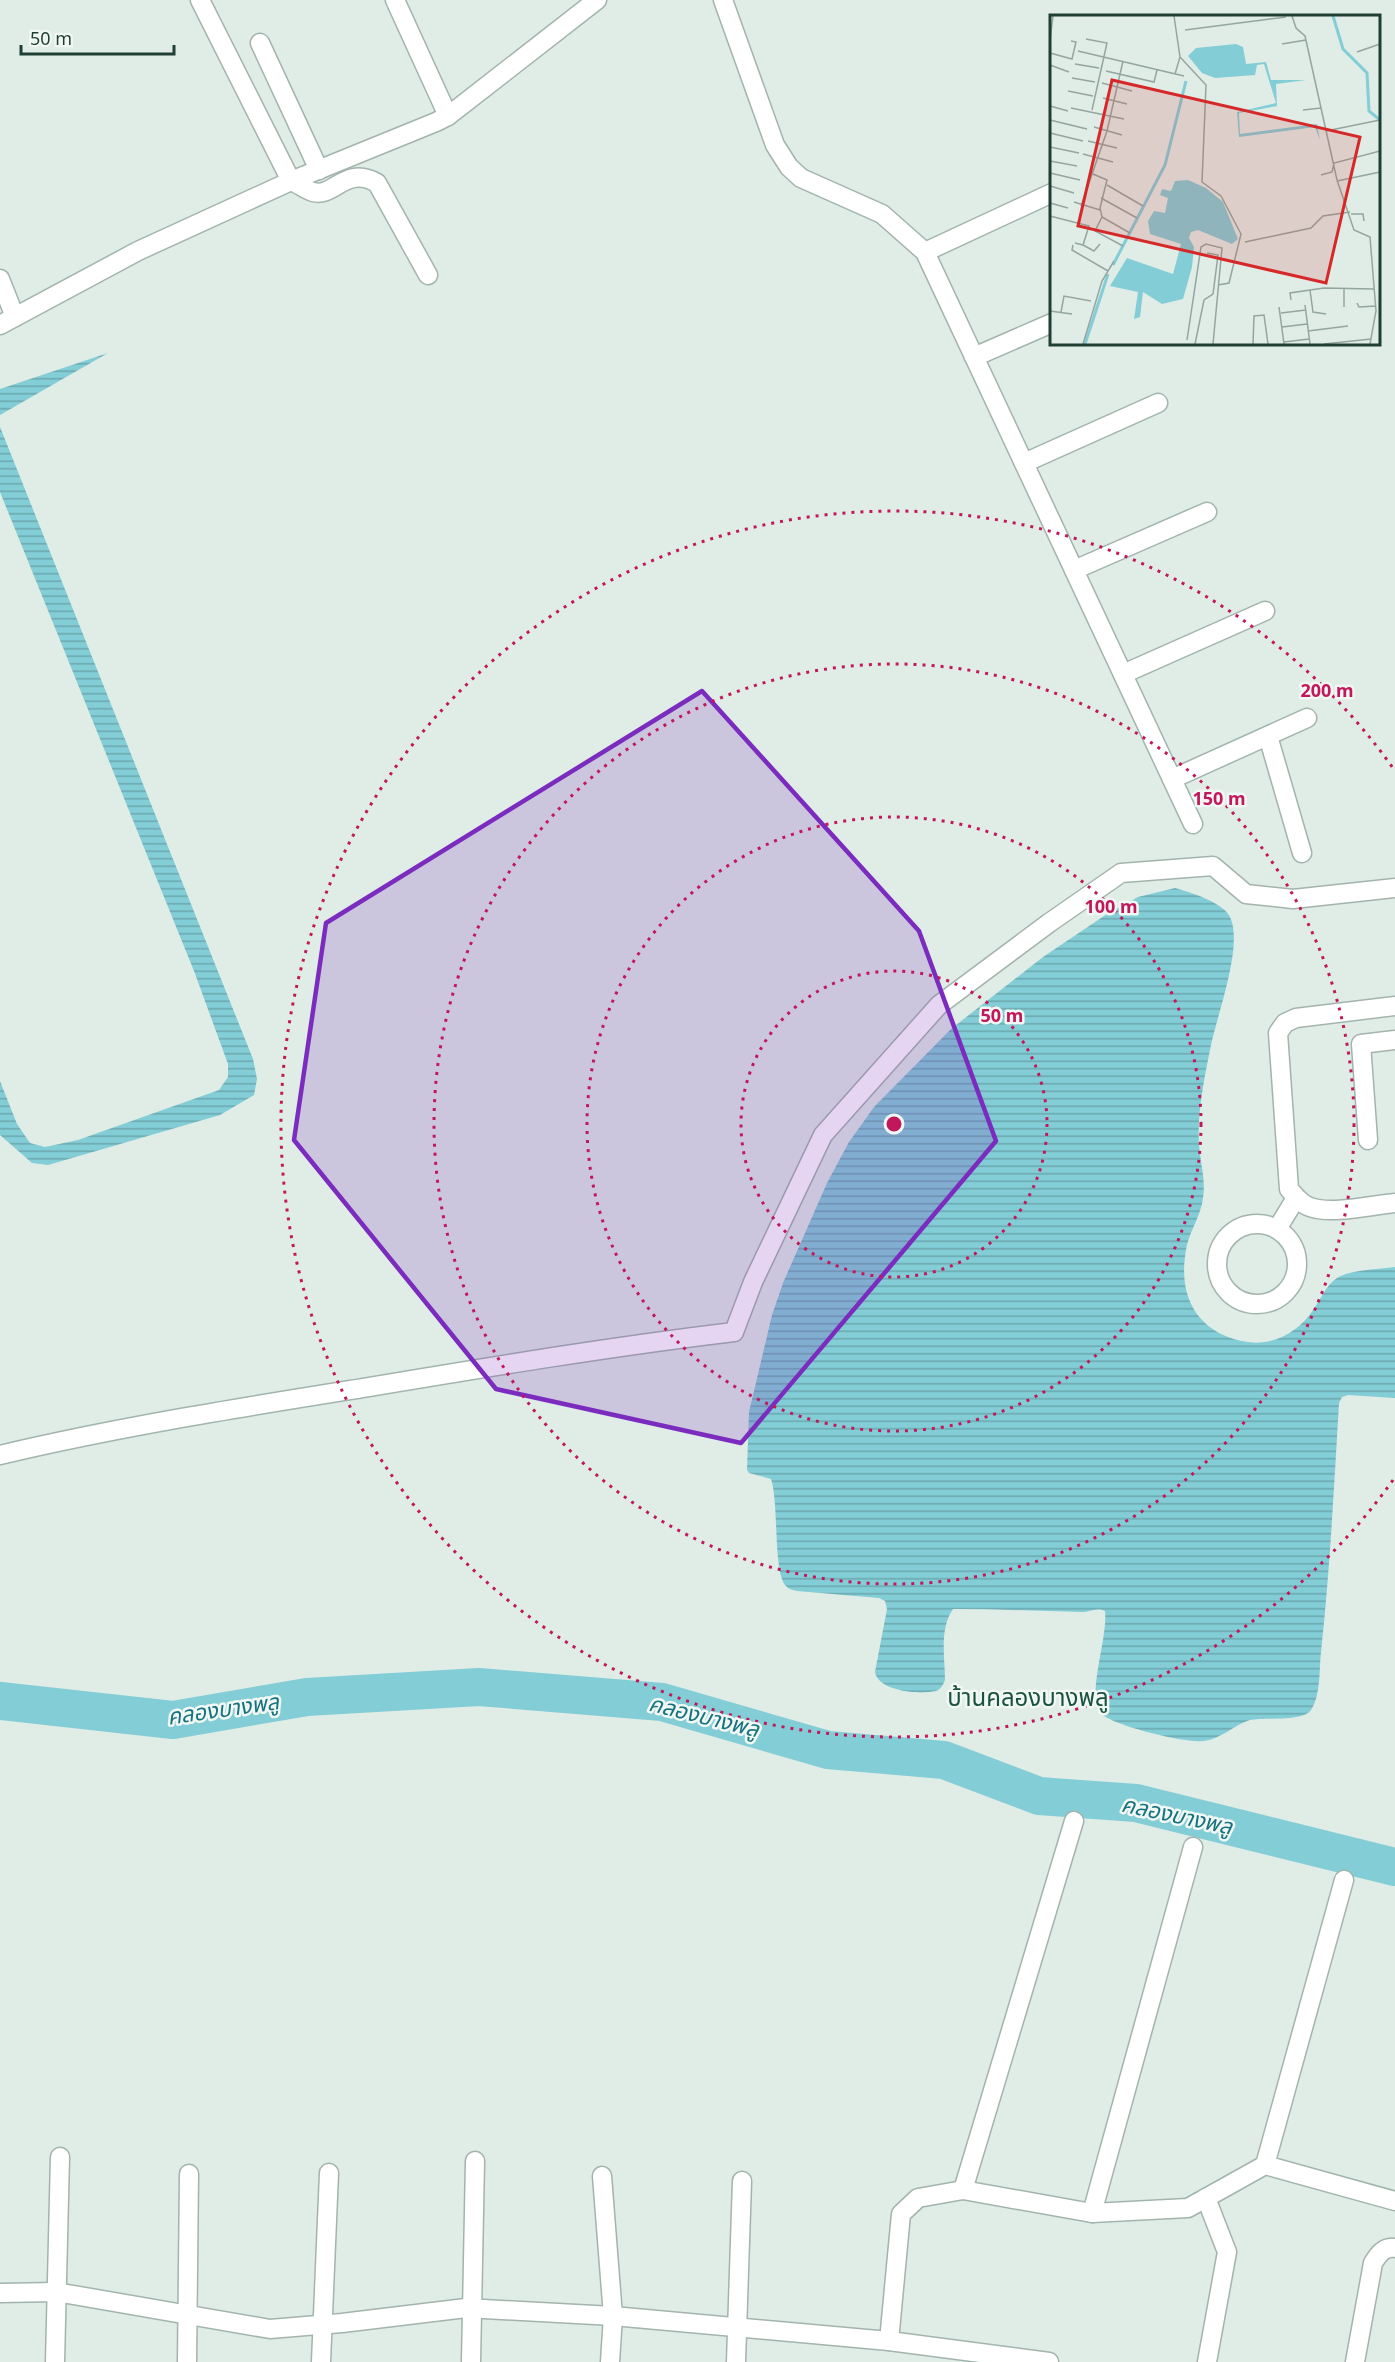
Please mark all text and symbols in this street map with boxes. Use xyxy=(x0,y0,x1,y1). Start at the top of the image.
inset map xyxy=(1050,15,1380,345)
scale bar xyxy=(21,18,174,56)
text: 50 m xyxy=(30,26,72,50)
text: 200 m xyxy=(1300,678,1354,702)
text: 150 m xyxy=(1192,786,1246,810)
text: 100 m xyxy=(1084,894,1138,918)
text: 50 m xyxy=(981,1003,1023,1027)
centre of rings xyxy=(884,1114,904,1134)
district label: บ้านคลองบางพลู xyxy=(947,1680,1109,1713)
water label: คลองบางพลู xyxy=(165,1685,282,1731)
water label: คลองบางพลู xyxy=(646,1687,764,1744)
water label: คลองบางพลู xyxy=(1119,1788,1237,1841)

